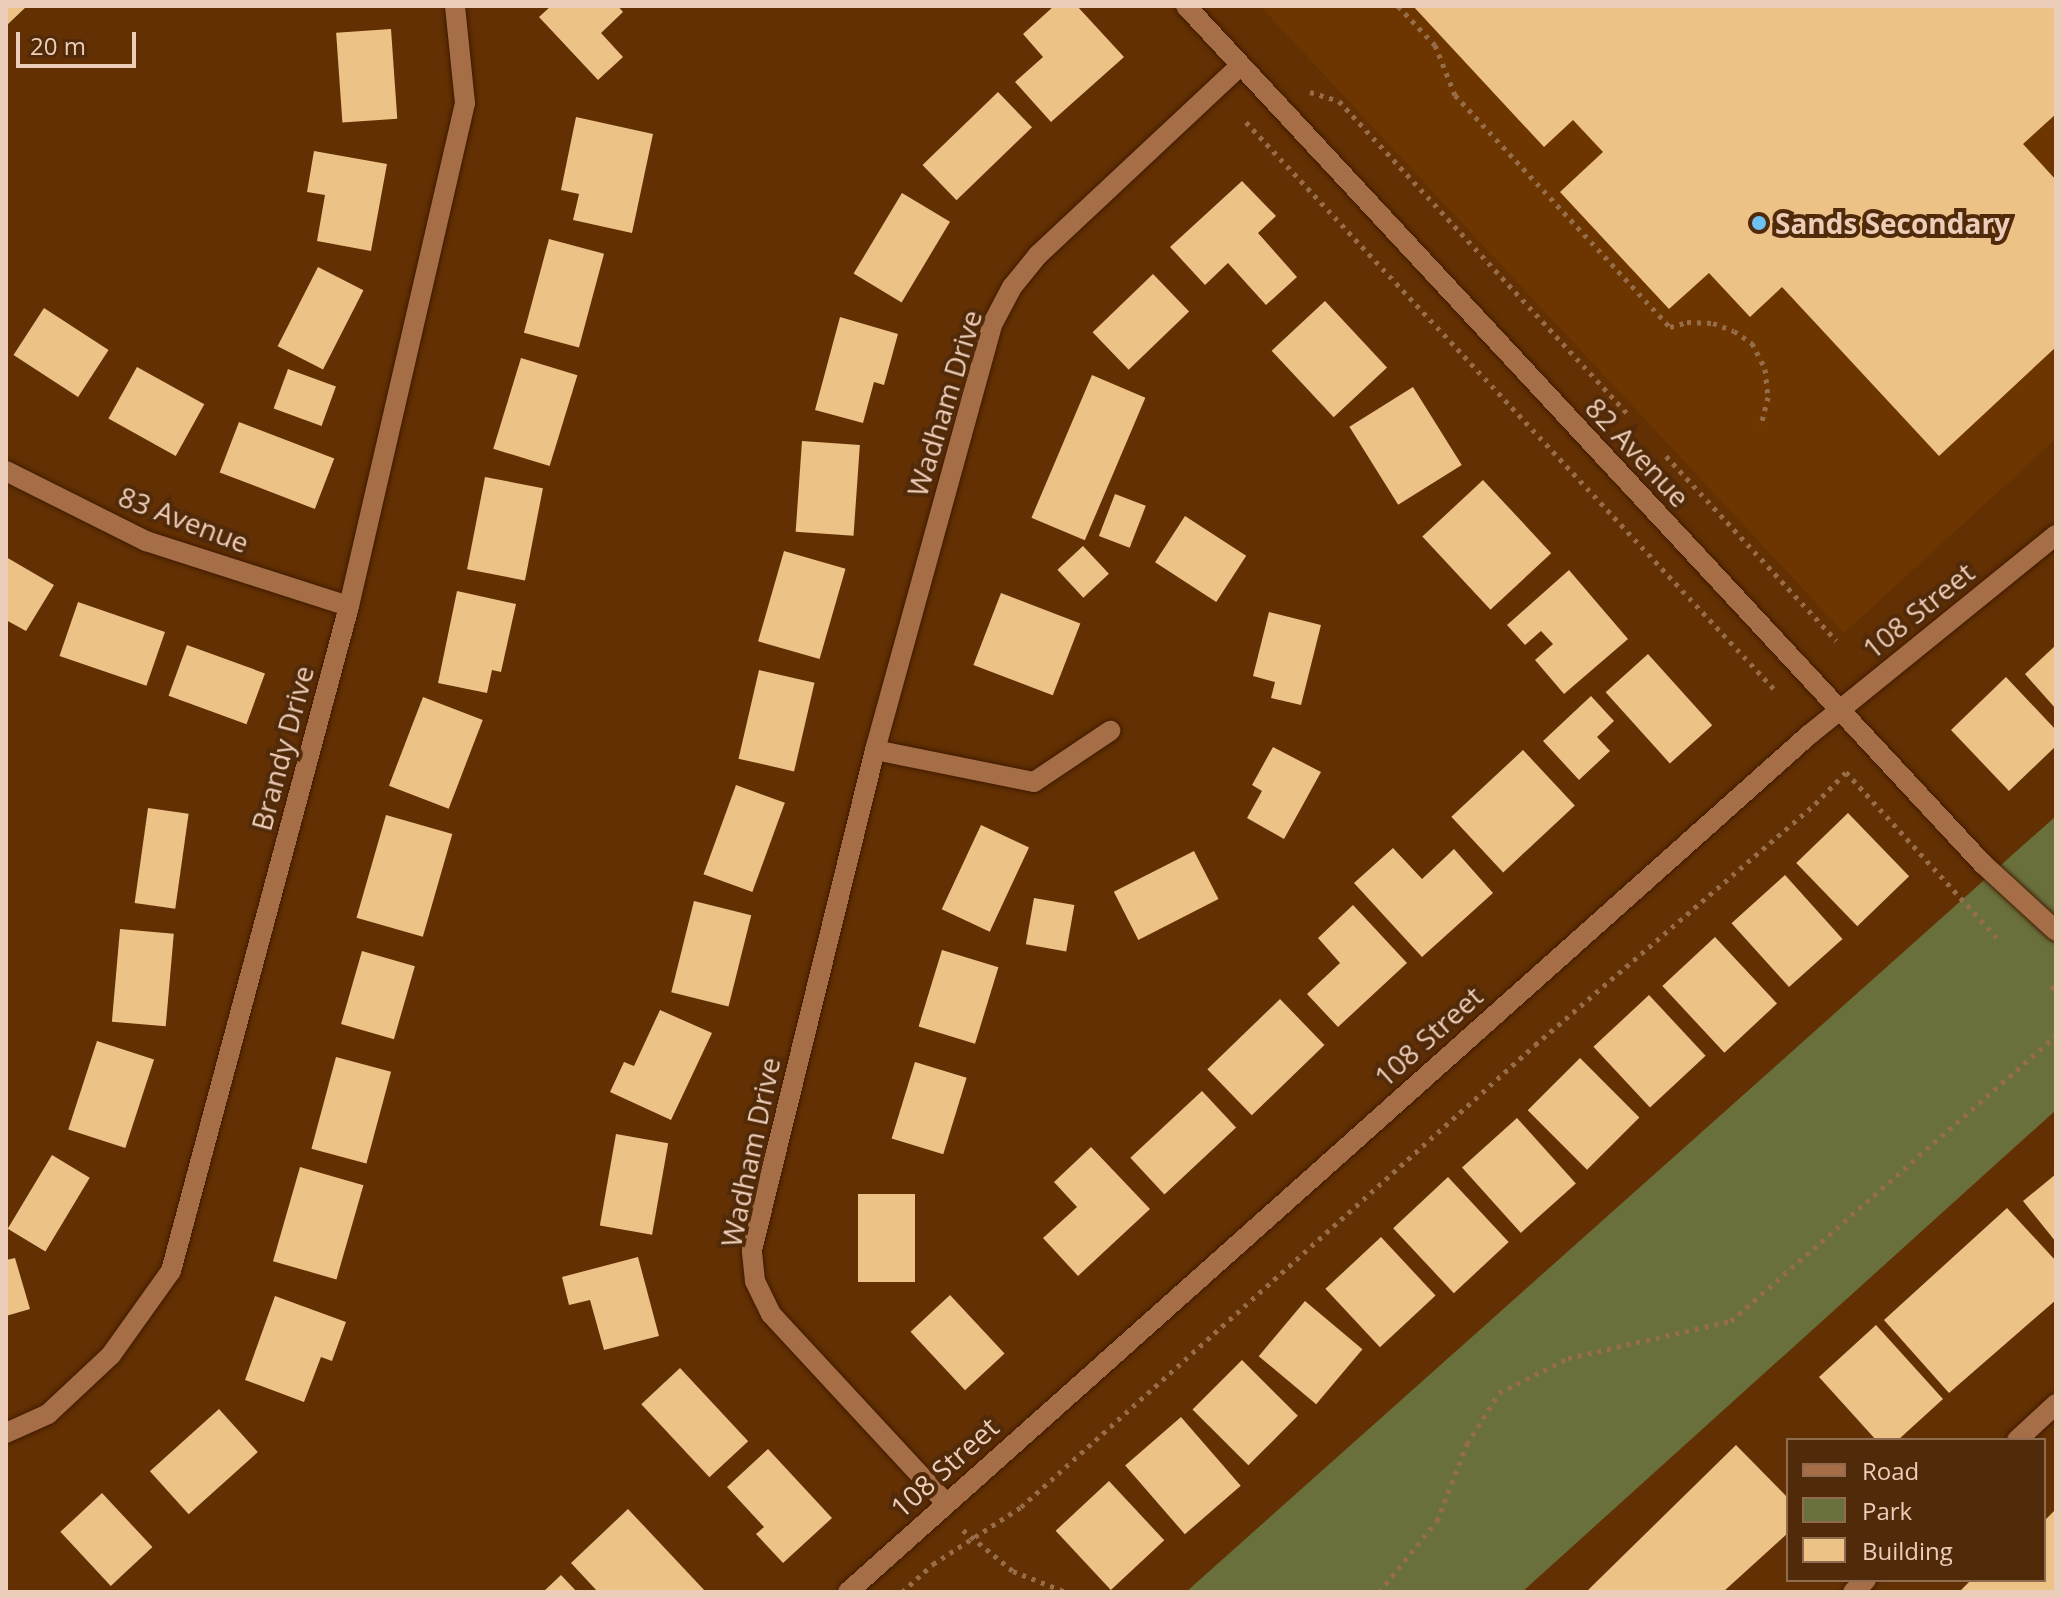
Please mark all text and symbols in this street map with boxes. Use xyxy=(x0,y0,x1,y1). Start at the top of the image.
scale bar xyxy=(20,16,140,66)
text: 20 m xyxy=(30,29,86,62)
place label: Sands Secondary xyxy=(1775,206,2010,240)
marker: Sands Secondary xyxy=(1750,214,1768,232)
street label: Wadham Drive xyxy=(900,306,988,500)
street label: 82 Avenue xyxy=(1579,391,1697,513)
street label: 83 Avenue xyxy=(114,479,254,559)
street label: 108 Street xyxy=(1856,555,1980,665)
street label: Brandy Drive xyxy=(244,662,320,834)
street label: 108 Street xyxy=(1367,979,1489,1093)
street label: Wadham Drive xyxy=(714,1054,786,1250)
street label: 108 Street xyxy=(883,1410,1005,1524)
legend xyxy=(1786,1438,2046,1582)
text: Road xyxy=(1862,1454,1919,1487)
text: Park xyxy=(1862,1494,1912,1527)
text: Building xyxy=(1862,1534,1953,1567)

